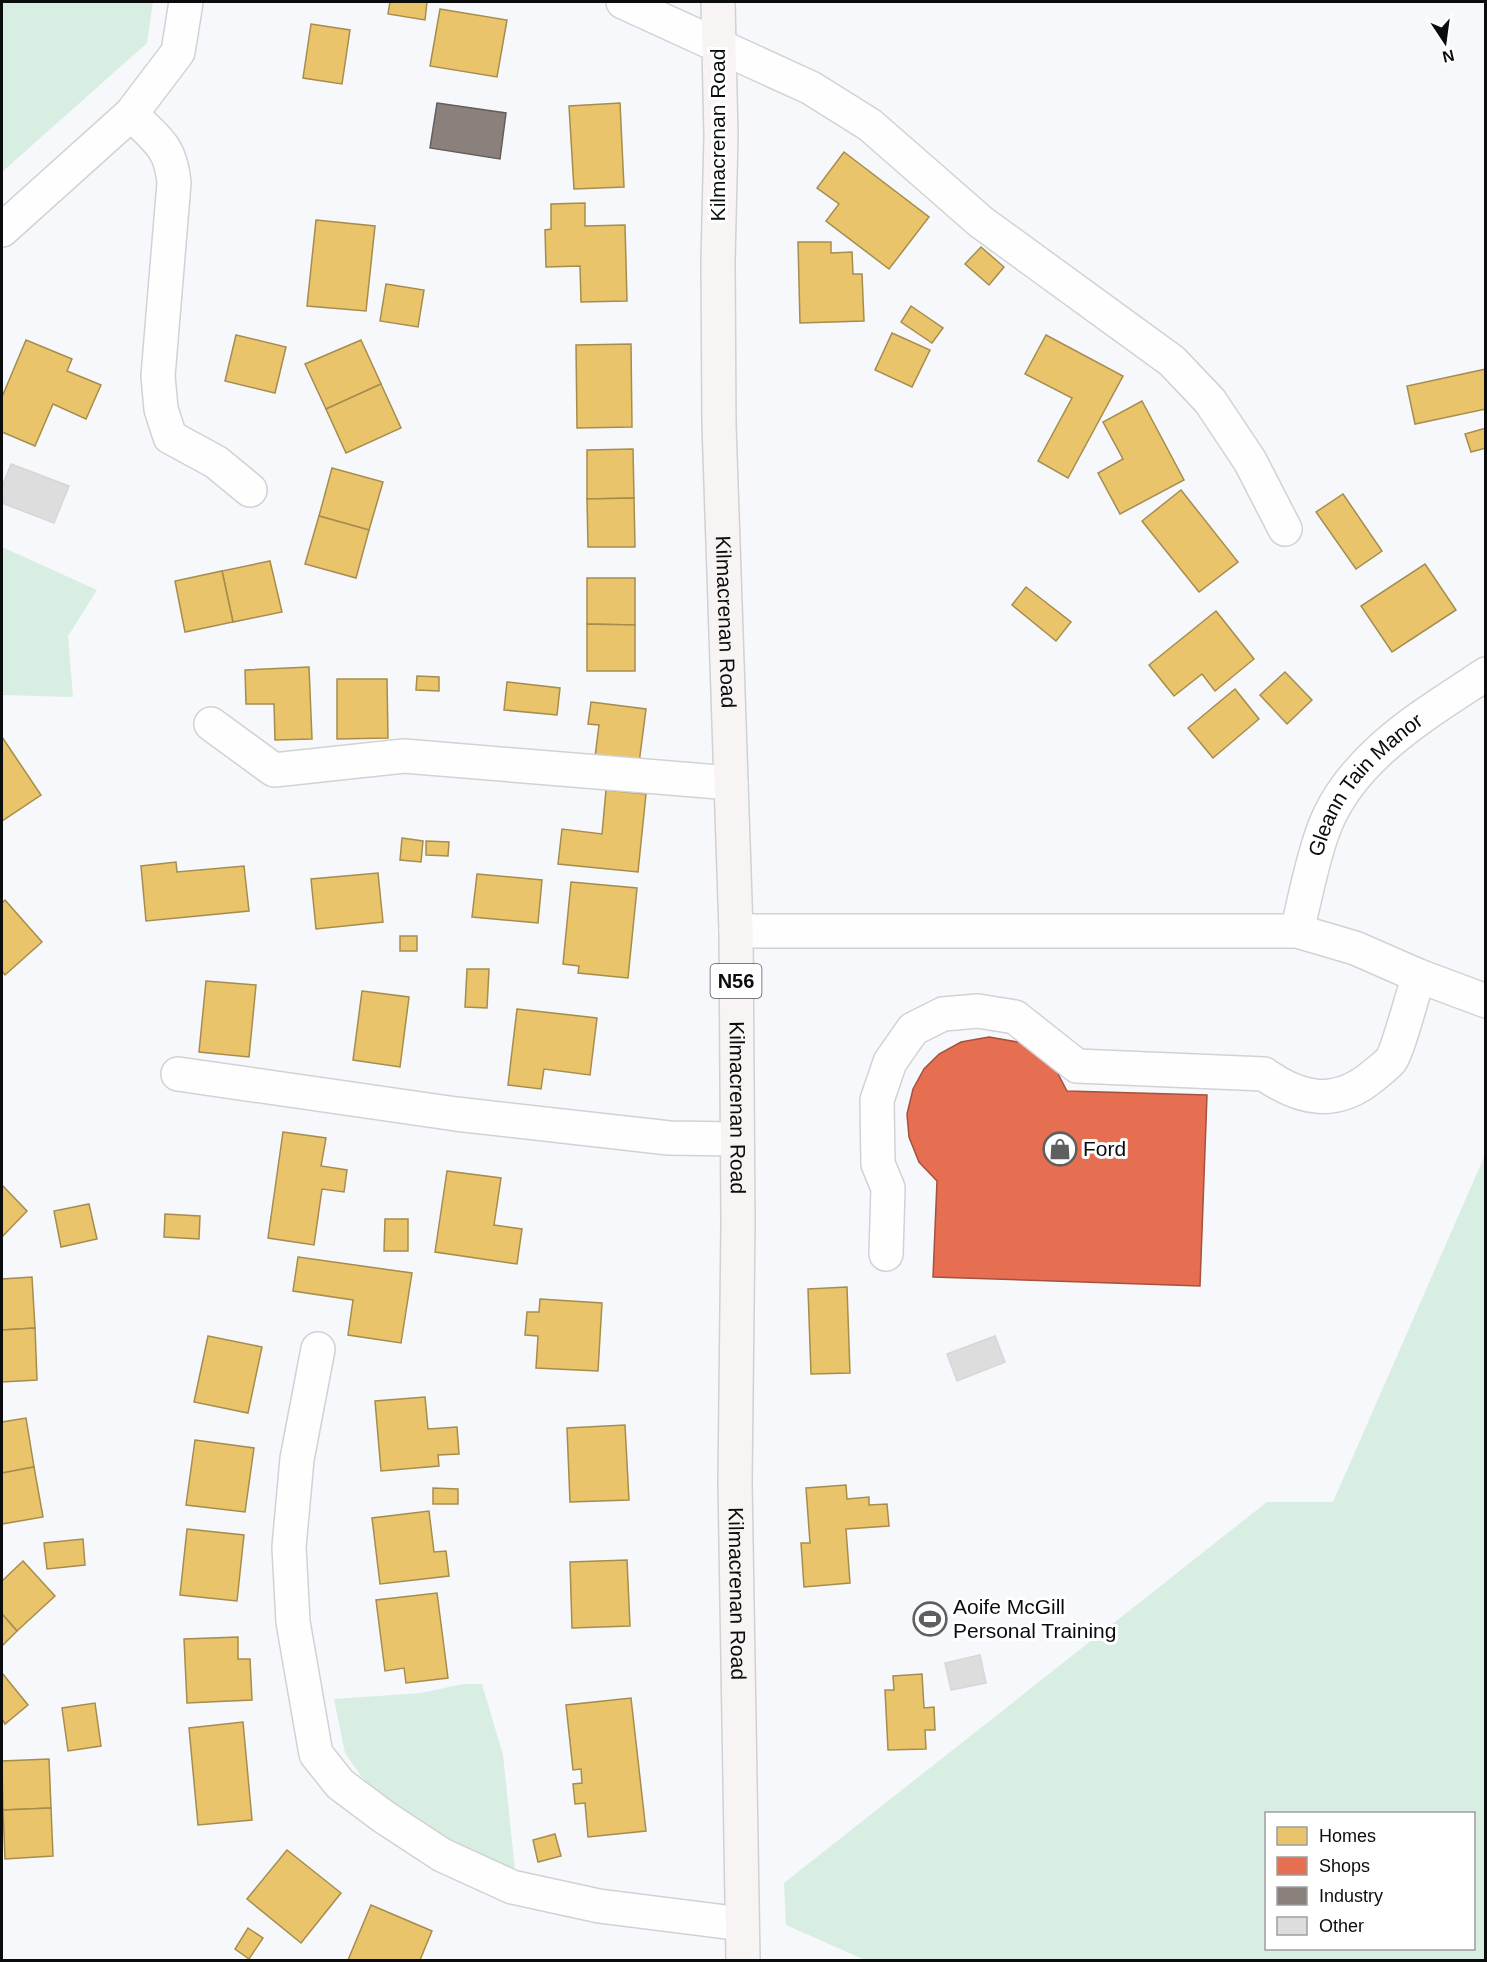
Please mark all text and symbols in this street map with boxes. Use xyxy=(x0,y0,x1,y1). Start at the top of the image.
north arrow xyxy=(1415,12,1475,72)
text: N xyxy=(1441,47,1456,66)
street label: Kilmacrenan Road xyxy=(706,49,729,221)
street label: Kilmacrenan Road xyxy=(712,535,741,709)
street label: Gleann Tain Manor xyxy=(1304,708,1427,859)
road number: N56 xyxy=(710,964,762,998)
street label: Kilmacrenan Road xyxy=(726,1021,750,1194)
shop icon: Ford xyxy=(1042,1131,1078,1167)
place label: Ford xyxy=(1083,1137,1126,1160)
street label: Kilmacrenan Road xyxy=(724,1507,750,1680)
place label: Aoife McGill Personal Training xyxy=(953,1595,1116,1642)
sports icon: Aoife McGill Personal Training xyxy=(912,1601,948,1637)
legend xyxy=(1265,1812,1475,1950)
text: Homes xyxy=(1319,1826,1376,1846)
text: Shops xyxy=(1319,1856,1370,1876)
text: Industry xyxy=(1319,1886,1383,1906)
text: Other xyxy=(1319,1916,1364,1936)

